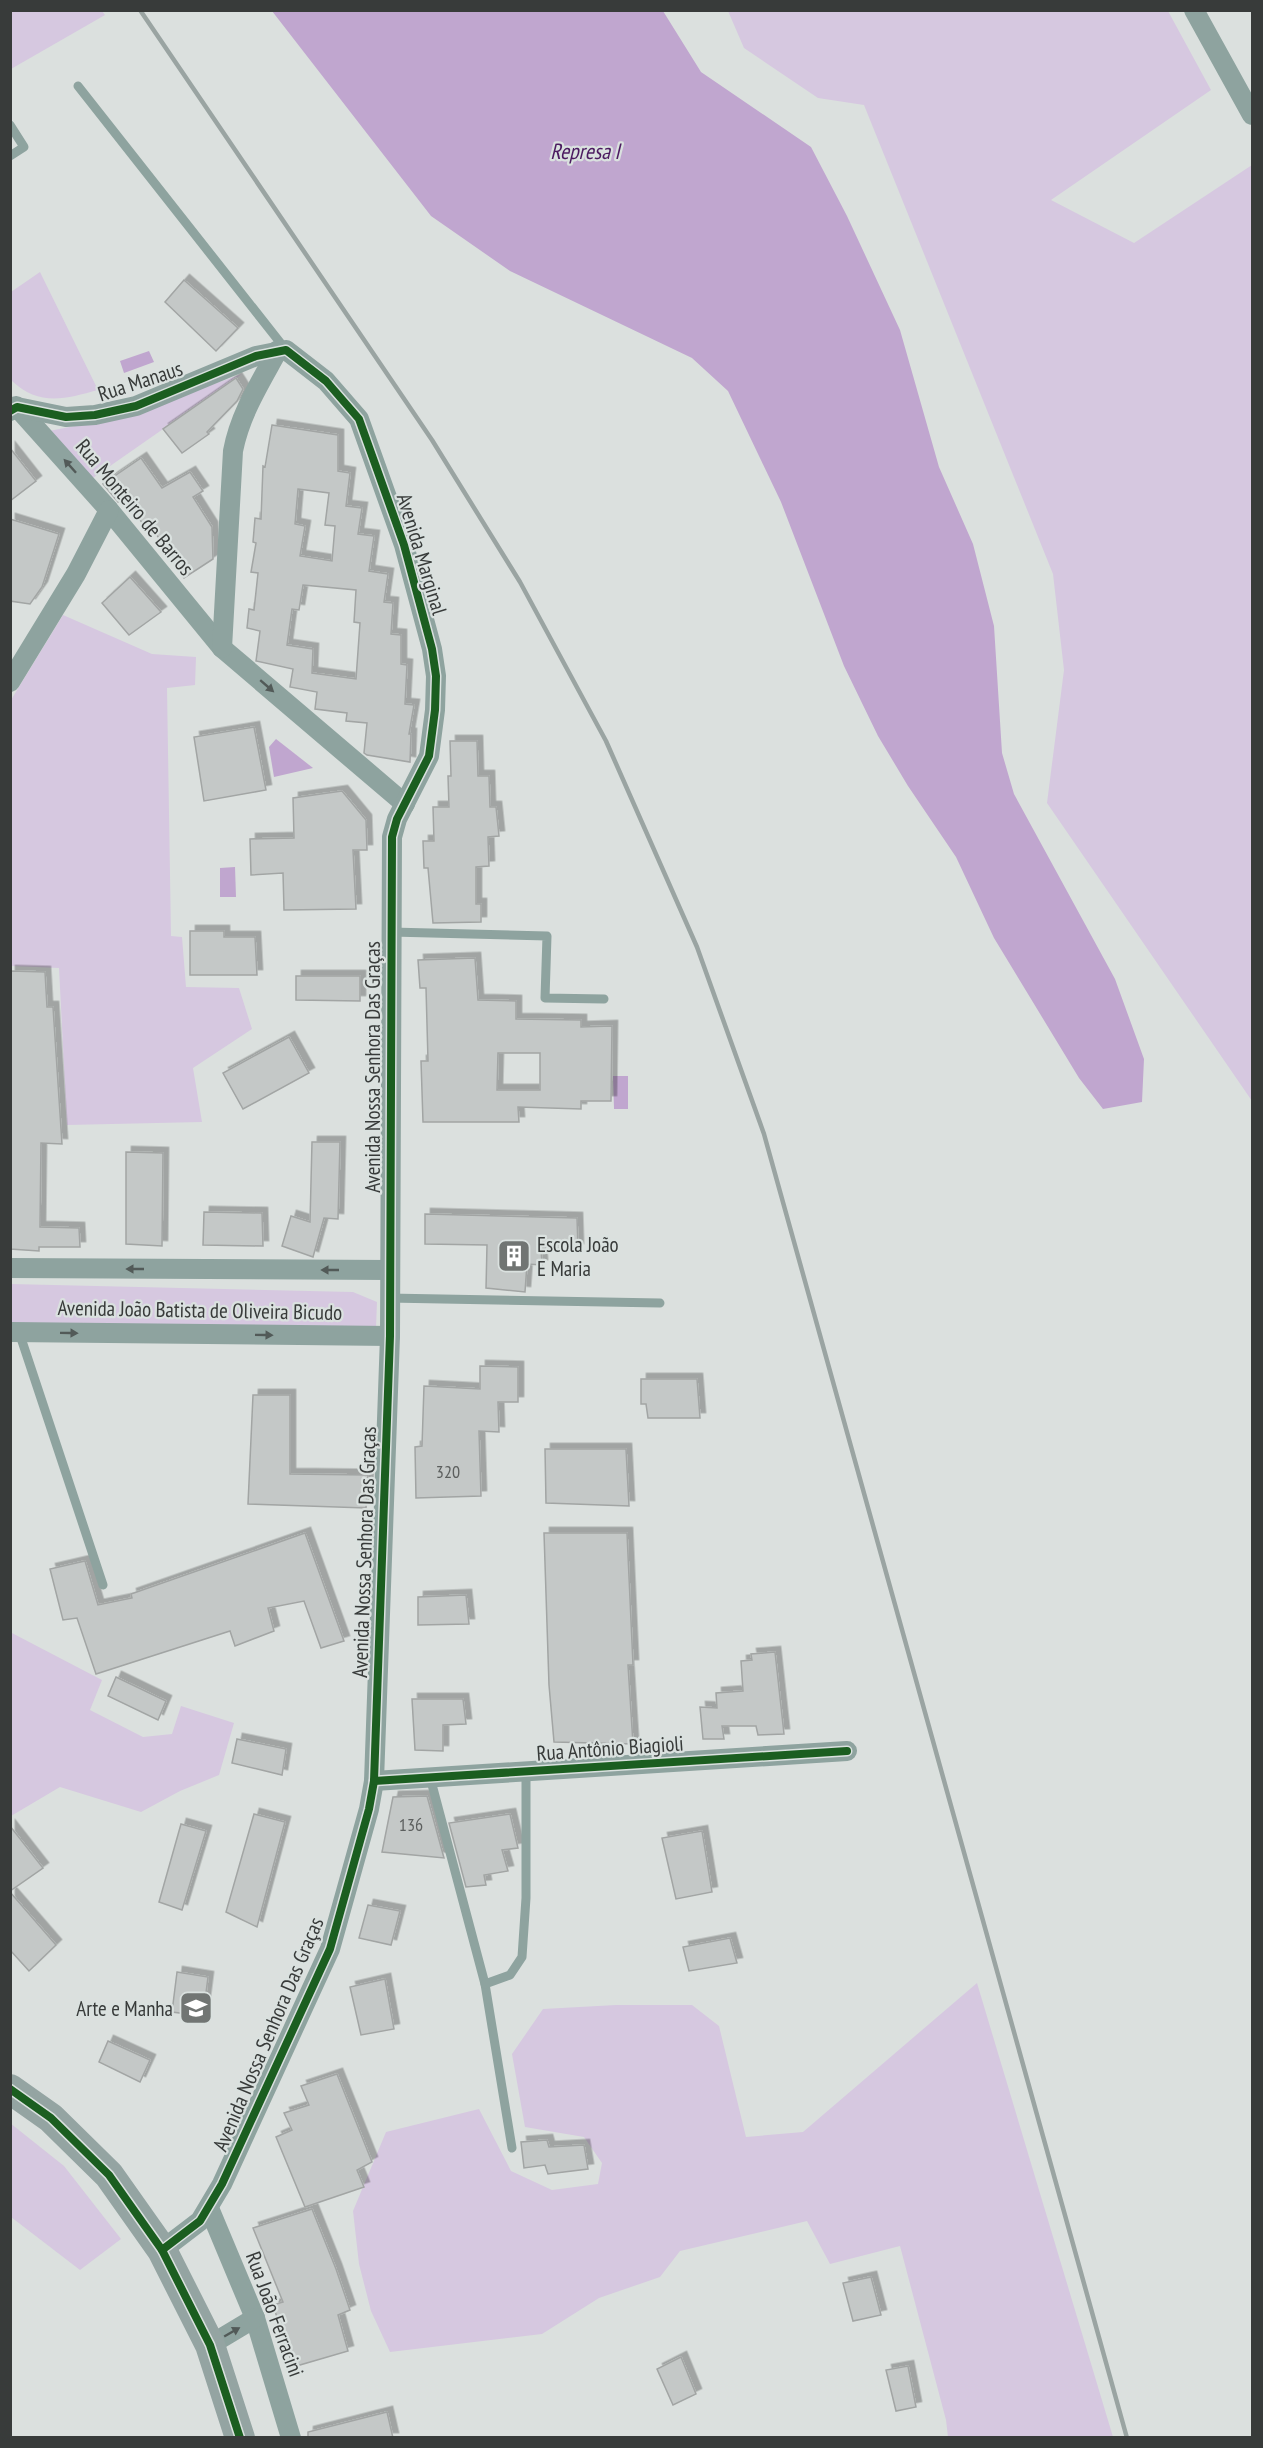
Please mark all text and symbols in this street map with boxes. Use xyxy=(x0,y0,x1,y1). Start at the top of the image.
water label: Represa I xyxy=(550,137,623,165)
street label: Rua Manaus xyxy=(94,355,186,407)
street label: Rua Monteiro de Barros xyxy=(70,433,200,581)
one-way arrow xyxy=(64,459,77,474)
street label: Avenida Marginal xyxy=(391,490,453,618)
one-way arrow xyxy=(259,679,274,692)
street label: Avenida Nossa Senhora Das Graças xyxy=(359,941,386,1193)
place label: Escola João E Maria xyxy=(537,1231,619,1282)
building icon: Escola João E Maria xyxy=(496,1238,532,1274)
one-way arrow xyxy=(126,1264,145,1274)
one-way arrow xyxy=(321,1265,340,1275)
street label: Avenida João Batista de Oliveira Bicudo xyxy=(57,1294,343,1326)
one-way arrow xyxy=(59,1328,78,1338)
one-way arrow xyxy=(254,1330,273,1340)
street label: Avenida Nossa Senhora Das Graças xyxy=(346,1426,382,1678)
house number: 320 xyxy=(436,1460,460,1483)
street label: Rua Antônio Biagioli xyxy=(535,1729,685,1767)
house number: 136 xyxy=(399,1813,423,1836)
street label: Avenida Nossa Senhora Das Graças xyxy=(206,1913,330,2155)
school or university icon: Arte e Manha xyxy=(178,1990,214,2026)
place label: Arte e Manha xyxy=(76,1995,173,2022)
street label: Rua João Ferracini xyxy=(240,2248,310,2380)
one-way arrow xyxy=(224,2326,240,2337)

